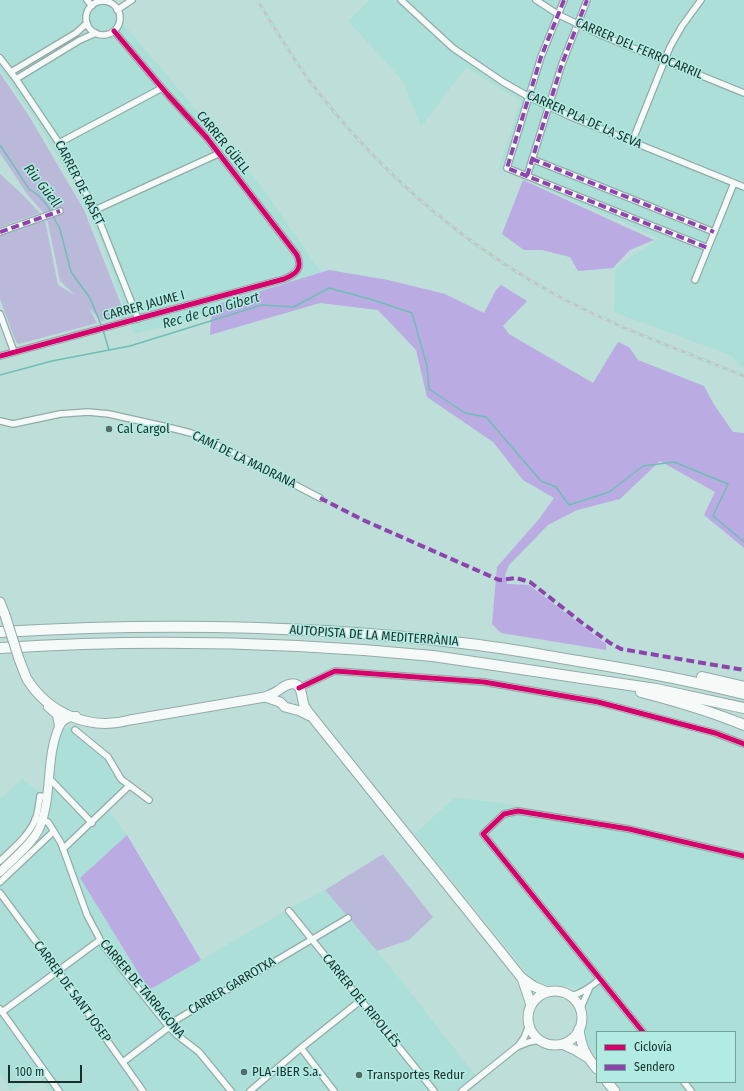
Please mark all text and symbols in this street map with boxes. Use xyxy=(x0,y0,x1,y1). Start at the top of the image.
street label: CARRER DEL FERROCARRIL xyxy=(573,15,705,83)
street label: CARRER PLA DE LA SEVA xyxy=(524,88,644,152)
street label: CARRER GÜELL xyxy=(193,108,253,178)
street label: CARRER DE RASET xyxy=(51,138,107,228)
water label: Riu Güell xyxy=(20,161,64,211)
street label: CARRER JAUME I xyxy=(102,288,186,324)
water label: Rec de Can Gibert xyxy=(161,289,261,333)
place label: Cal Cargol xyxy=(117,421,170,437)
marker: Cal Cargol xyxy=(104,424,114,434)
street label: CAMÍ DE LA MADRANA xyxy=(189,428,299,492)
street label: AUTOPISTA DE LA MEDITERRÀNIA xyxy=(289,622,459,650)
street label: CARRER DE TARRAGONA xyxy=(96,936,188,1042)
street label: CARRER DE SANT JOSEP xyxy=(30,938,114,1046)
street label: CARRER DEL RIPOLLÈS xyxy=(319,951,403,1051)
street label: CARRER GARROTXA xyxy=(186,954,278,1018)
legend xyxy=(596,1031,736,1083)
text: Ciclovía xyxy=(634,1040,672,1054)
scale bar xyxy=(10,1057,84,1083)
text: Sendero xyxy=(634,1060,675,1074)
place label: PLA-IBER S.a. xyxy=(252,1064,321,1080)
text: 100 m xyxy=(15,1065,44,1079)
marker: PLA-IBER S.a. xyxy=(239,1067,249,1077)
place label: Transportes Redur xyxy=(367,1067,465,1083)
marker: Transportes Redur xyxy=(354,1070,364,1080)

